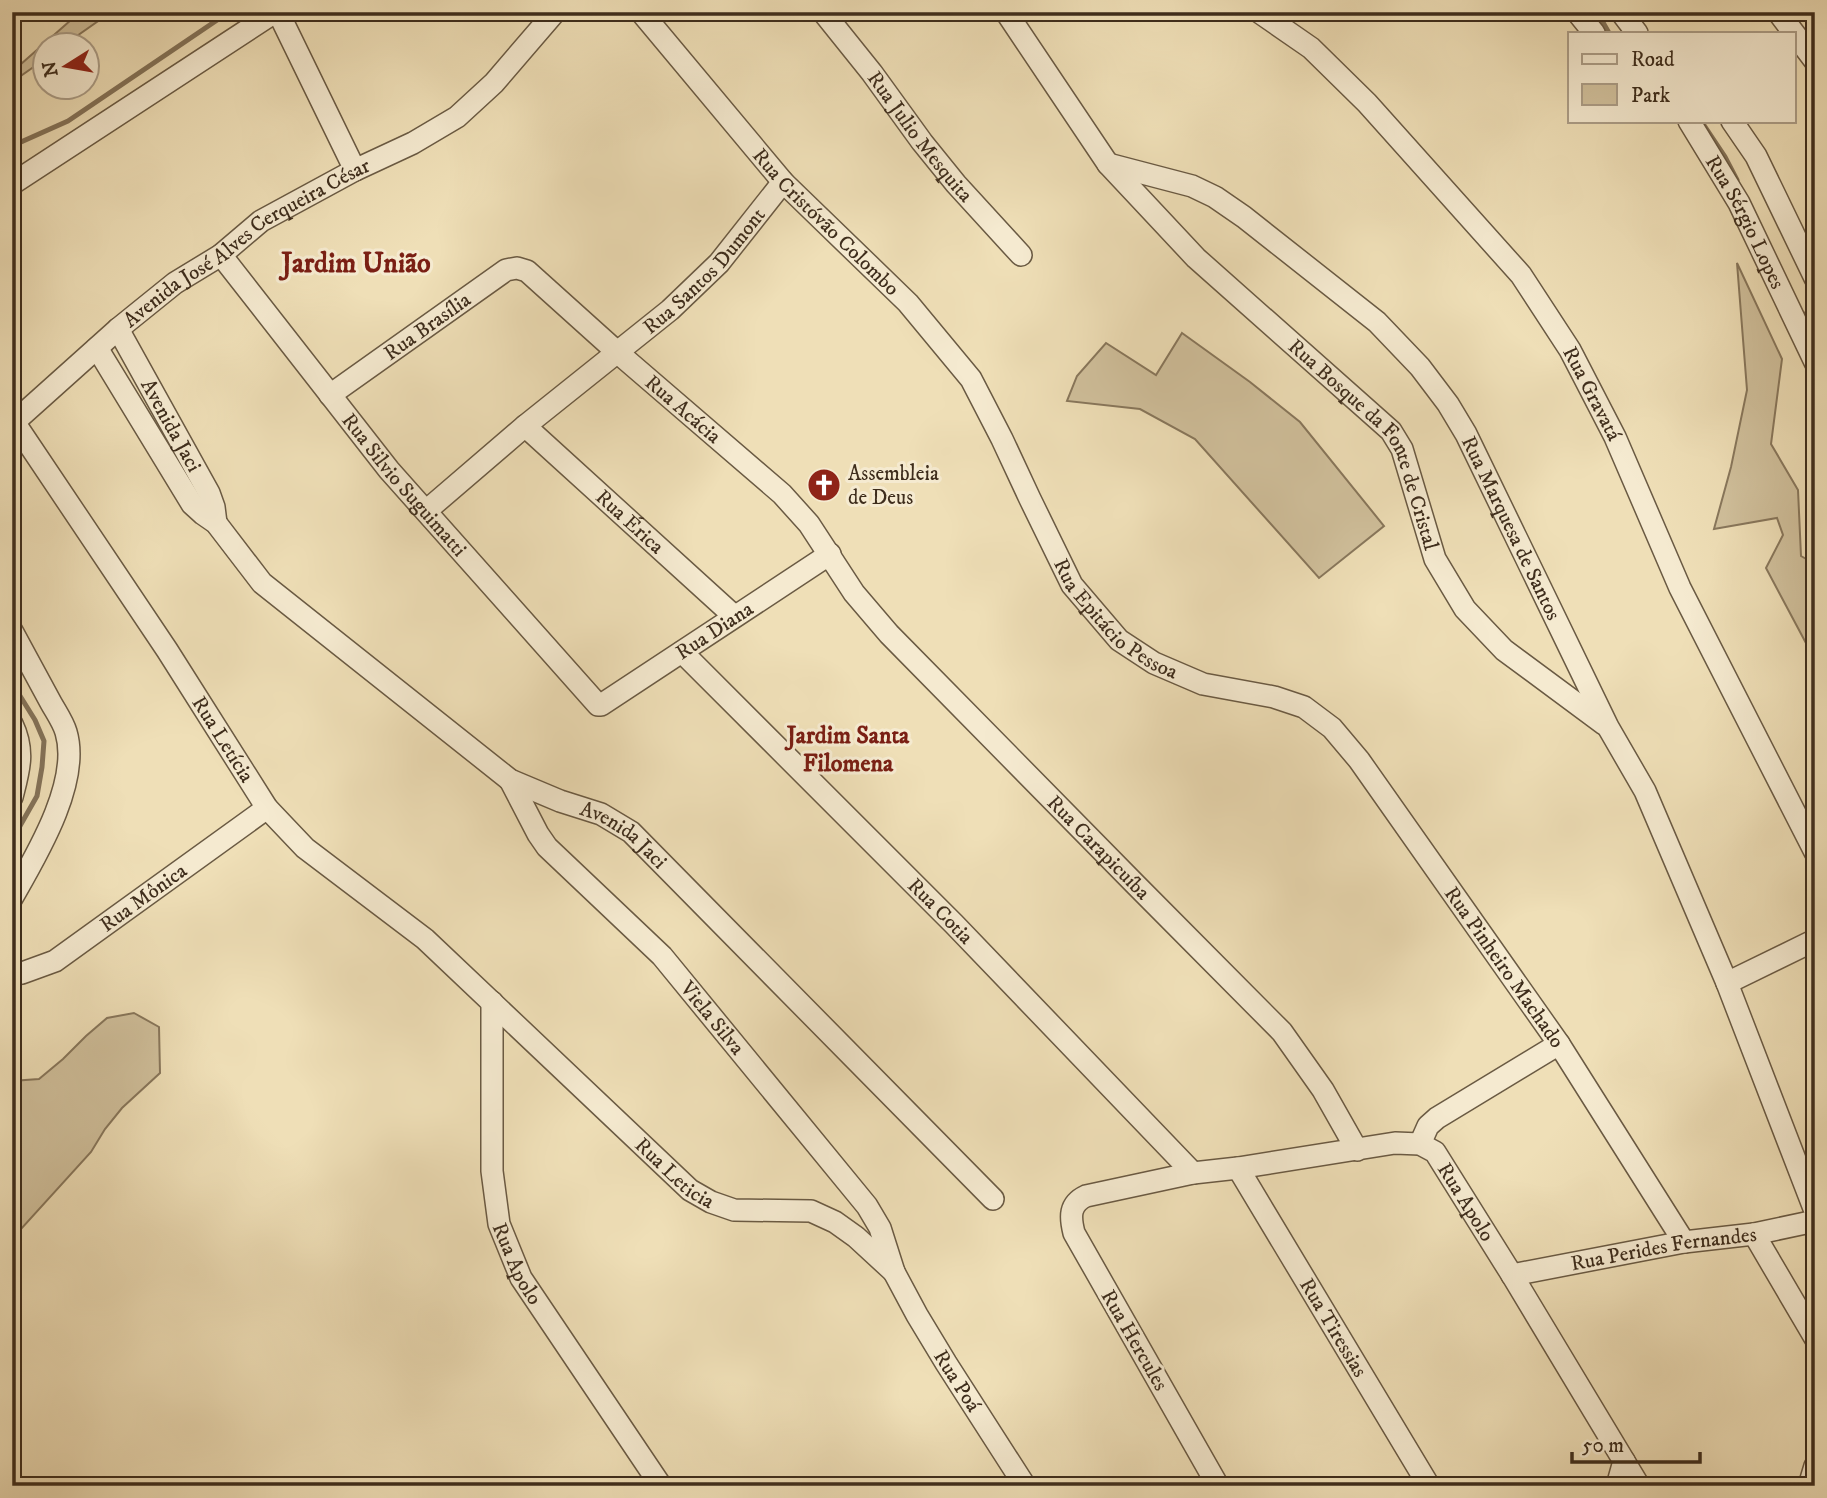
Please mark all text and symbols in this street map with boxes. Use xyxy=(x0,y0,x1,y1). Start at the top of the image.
north arrow xyxy=(32,32,102,102)
legend xyxy=(1568,32,1796,122)
text: Road xyxy=(1631,47,1675,73)
text: N xyxy=(38,59,64,79)
street label: Rua Julio Mesquita xyxy=(861,66,978,208)
text: Park xyxy=(1631,83,1671,109)
street label: Rua Cristóvão Colombo xyxy=(746,143,904,302)
street label: Rua Sérgio Lopes xyxy=(1699,151,1790,293)
street label: Avenida José Alves Cerqueira César xyxy=(118,153,374,334)
street label: Rua Santos Dumont xyxy=(638,203,772,340)
district label: Jardim União xyxy=(278,246,431,281)
street label: Rua Brasília xyxy=(379,287,476,367)
street label: Rua Bosque da Fonte de Cristal xyxy=(1282,334,1444,554)
street label: Rua Gravatá xyxy=(1556,342,1627,445)
street label: Rua Acácia xyxy=(639,370,726,450)
street label: Avenida Jaci xyxy=(134,375,207,477)
street label: Rua Silvio Suguimatti xyxy=(336,408,472,562)
street label: Rua Marquesa de Santos xyxy=(1455,432,1566,625)
place label: Assembleia de Deus xyxy=(848,461,939,511)
church icon: Assembleia de Deus xyxy=(805,466,843,504)
street label: Rua Érica xyxy=(590,485,669,560)
street label: Rua Epitácio Pessoa xyxy=(1047,554,1181,686)
street label: Rua Diana xyxy=(671,596,759,666)
street label: Rua Letícia xyxy=(186,692,259,788)
district label: Jardim Santa Filomena xyxy=(784,721,910,779)
street label: Rua Carapicuíba xyxy=(1041,790,1155,906)
street label: Avenida Jaci xyxy=(577,796,672,875)
street label: Rua Mônica xyxy=(95,858,192,938)
street label: Rua Cotia xyxy=(902,873,978,950)
street label: Rua Pinheiro Machado xyxy=(1438,882,1570,1053)
street label: Viela Silva xyxy=(673,975,750,1061)
street label: Rua Leticia xyxy=(629,1133,719,1215)
street label: Rua Apolo xyxy=(1431,1158,1500,1247)
street label: Rua Apolo xyxy=(486,1219,547,1310)
street label: Rua Perides Fernandes xyxy=(1569,1222,1758,1277)
street label: Rua Tiressias xyxy=(1293,1274,1373,1382)
street label: Rua Hercules xyxy=(1095,1285,1173,1396)
street label: Rua Poá xyxy=(927,1345,986,1417)
scale bar xyxy=(1572,1421,1699,1465)
text: 50 m xyxy=(1582,1433,1624,1459)

